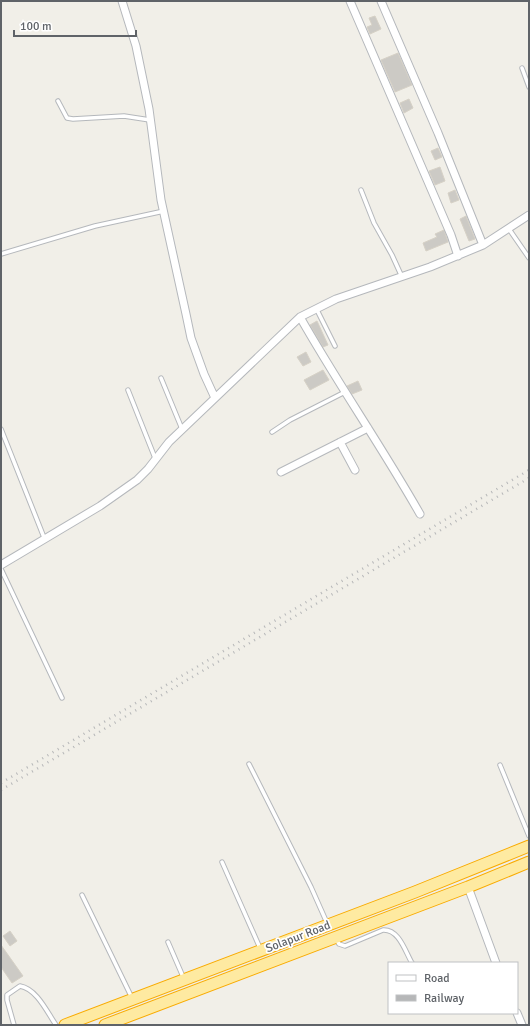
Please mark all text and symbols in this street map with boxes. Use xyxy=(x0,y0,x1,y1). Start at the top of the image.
scale bar xyxy=(14,12,136,38)
text: 100 m xyxy=(20,19,52,34)
street label: Solapur Road xyxy=(263,918,333,956)
legend xyxy=(388,962,518,1014)
text: Road xyxy=(424,971,450,986)
text: Railway xyxy=(424,991,464,1006)

